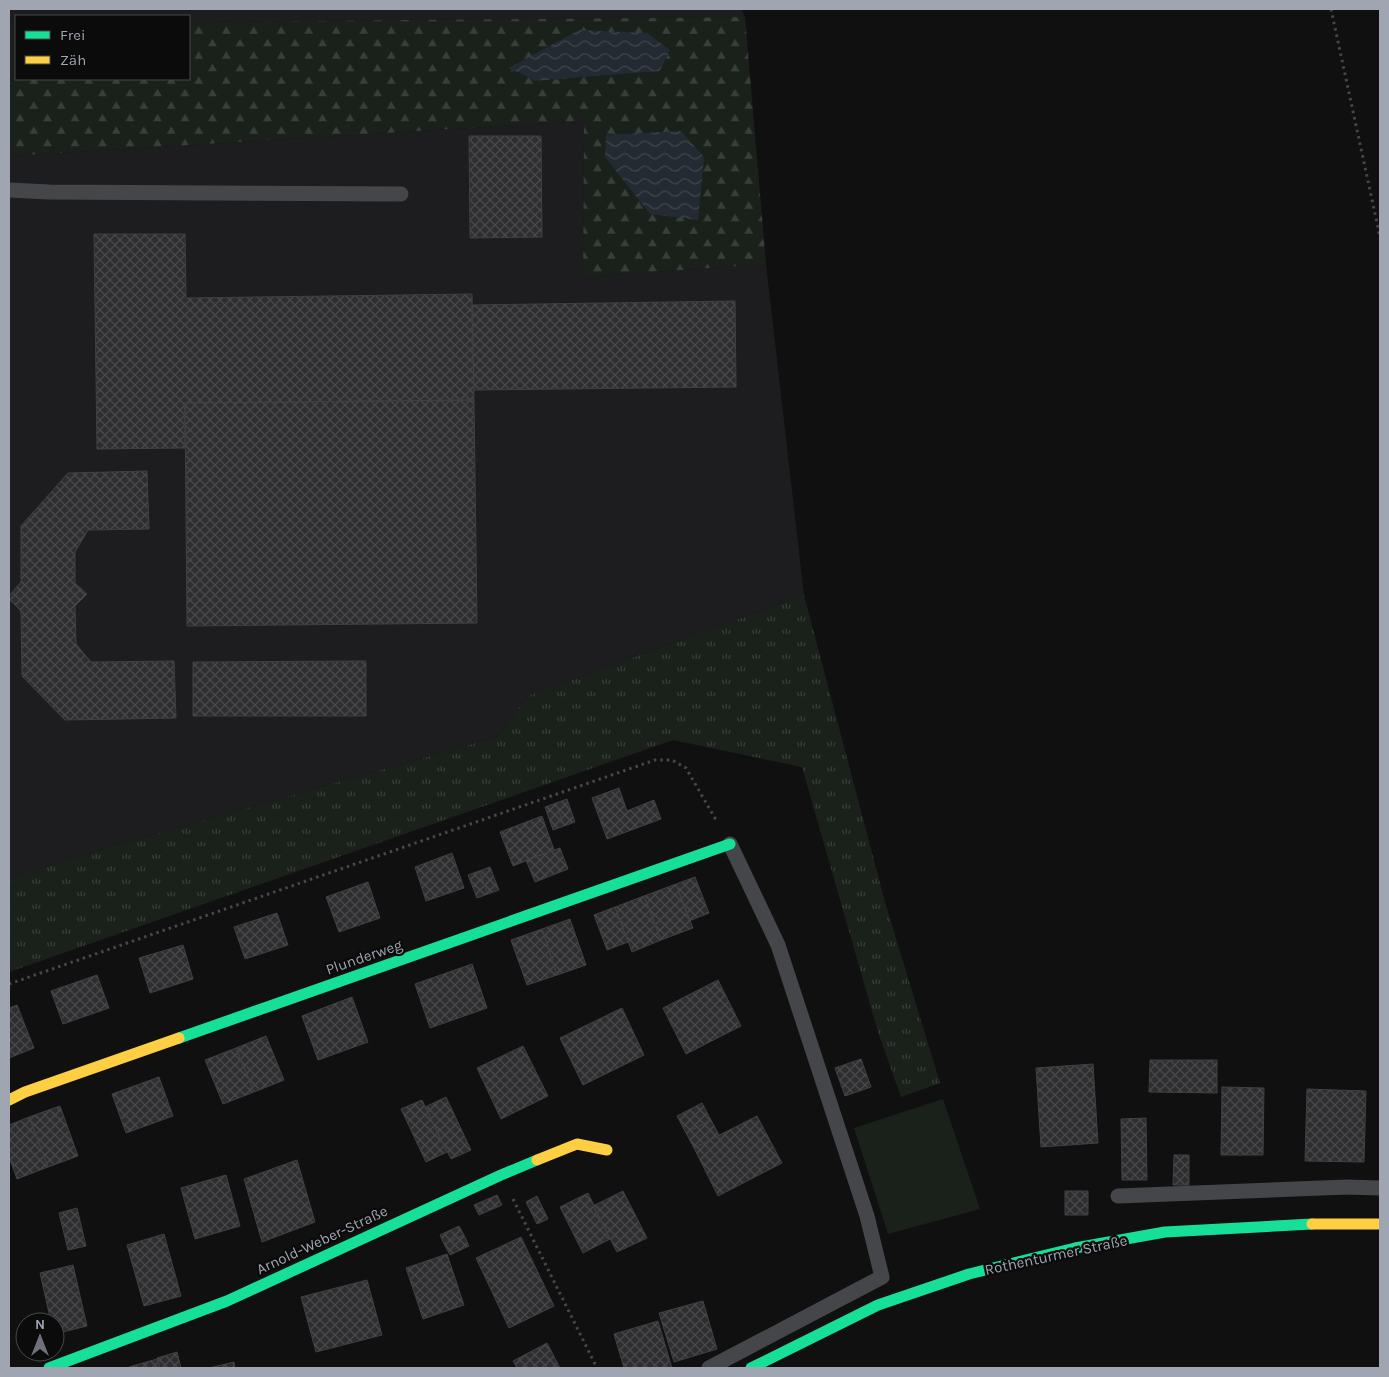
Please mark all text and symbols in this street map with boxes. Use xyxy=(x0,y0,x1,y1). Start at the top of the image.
legend xyxy=(15,15,190,80)
text: Frei xyxy=(60,26,85,44)
text: Zäh xyxy=(60,51,86,69)
street label: Plunderweg xyxy=(323,935,405,978)
street label: Arnold-Weber-Straße xyxy=(254,1202,390,1278)
street label: Rothenturmer Straße xyxy=(983,1231,1129,1279)
north arrow xyxy=(15,1312,65,1362)
text: N xyxy=(35,1316,45,1333)

